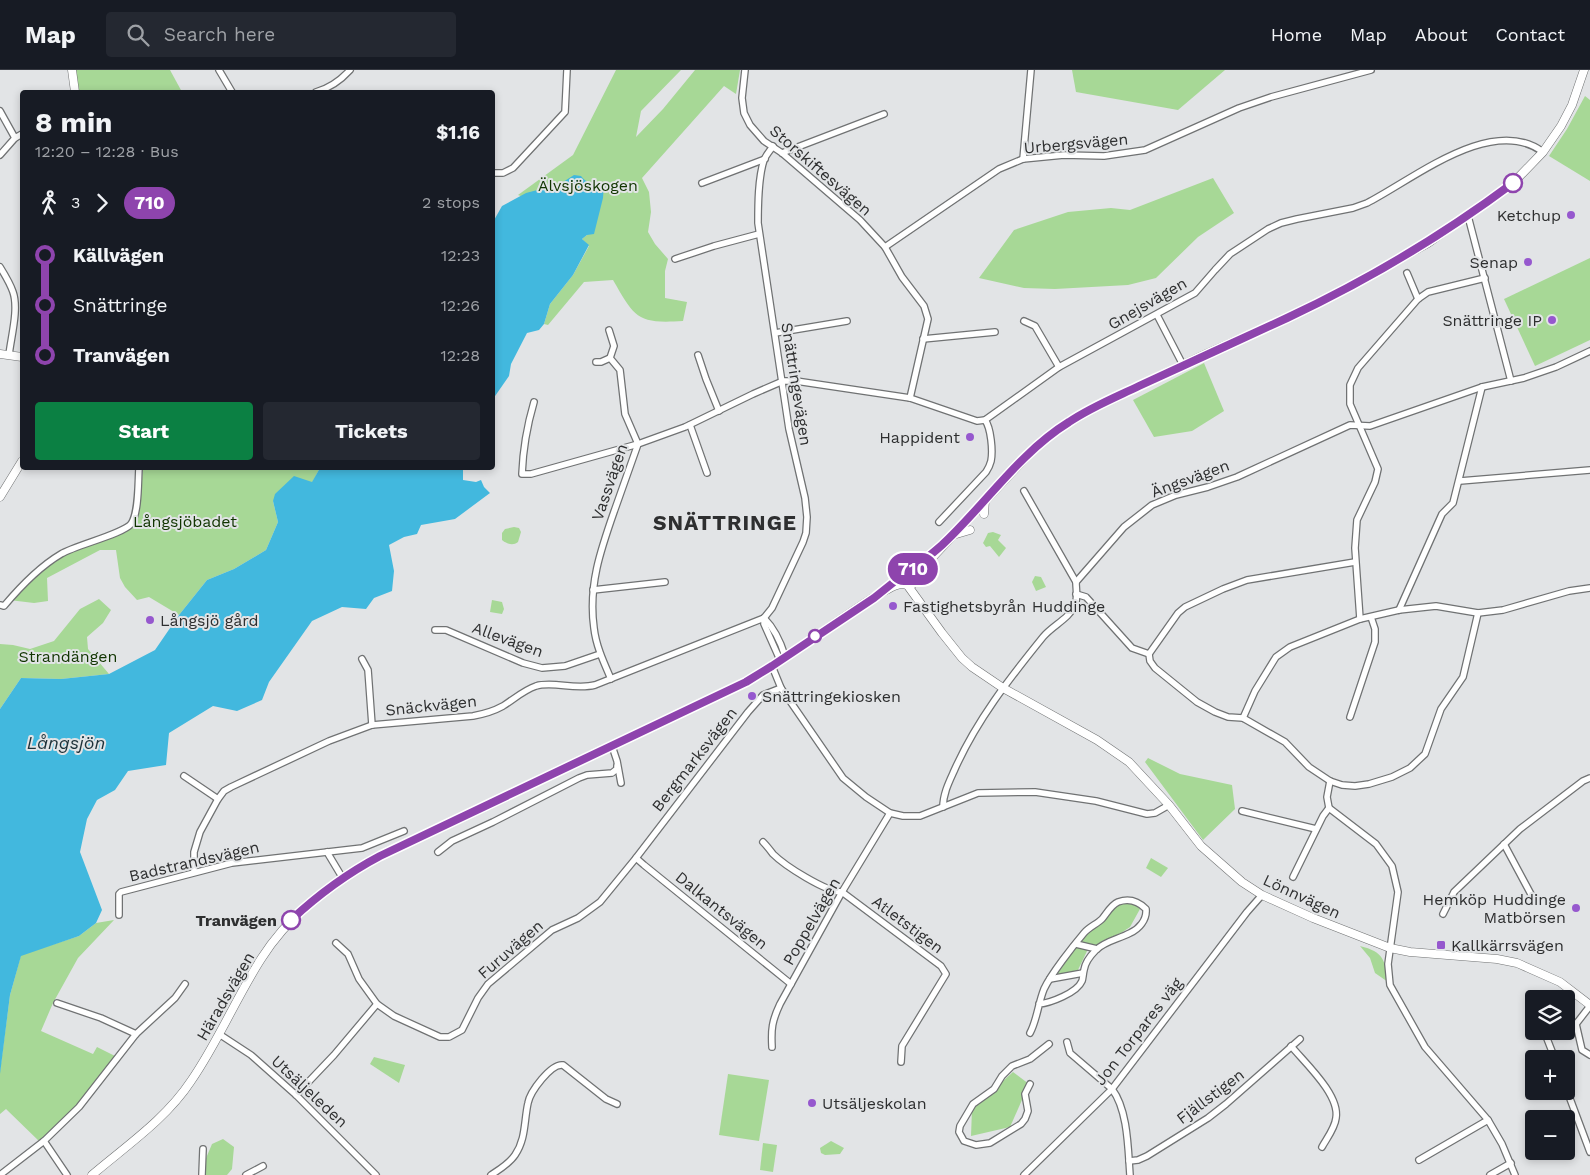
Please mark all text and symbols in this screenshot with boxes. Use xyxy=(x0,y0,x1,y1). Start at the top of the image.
search box xyxy=(106,12,456,57)
text: Map xyxy=(25,21,76,49)
icon: search xyxy=(124,21,152,49)
text: Search here xyxy=(164,23,275,46)
text: Home xyxy=(1271,24,1322,45)
text: Map xyxy=(1350,24,1387,45)
text: About xyxy=(1415,24,1467,45)
text: Contact xyxy=(1495,24,1565,45)
text: 8 min xyxy=(35,106,112,139)
text: $1.16 xyxy=(436,121,480,144)
street label: Storskiftesvägen xyxy=(766,121,876,220)
street label: Urbergsvägen xyxy=(1023,129,1129,158)
text: 12:20 – 12:28 · Bus xyxy=(35,142,179,161)
unlabelled marker xyxy=(1503,173,1523,193)
park label: Älvsjöskogen xyxy=(538,176,638,195)
icon: walk xyxy=(35,189,63,217)
icon: forward xyxy=(88,189,116,217)
text: 710 xyxy=(134,192,165,213)
text: 3 xyxy=(71,193,80,212)
text: 2 stops xyxy=(422,193,480,212)
place label: Ketchup xyxy=(1497,206,1561,225)
marker: Ketchup xyxy=(1565,209,1577,221)
text: Källvägen xyxy=(73,244,164,267)
text: 12:23 xyxy=(441,246,480,265)
place label: Senap xyxy=(1470,253,1518,272)
marker: Senap xyxy=(1522,256,1534,268)
street label: Gnejsvägen xyxy=(1104,273,1190,334)
text: Snättringe xyxy=(73,294,168,317)
text: 12:26 xyxy=(441,296,480,315)
place label: Snättringe IP xyxy=(1442,311,1542,330)
marker: Snättringe IP xyxy=(1546,314,1558,326)
street label: Snättringevägen xyxy=(777,321,816,447)
text: Tranvägen xyxy=(73,344,170,367)
text: 12:28 xyxy=(441,346,480,365)
button: Start xyxy=(35,402,253,460)
button: Tickets xyxy=(263,402,480,460)
place label: Happident xyxy=(879,428,960,447)
marker: Happident xyxy=(964,431,976,443)
street label: Vassvägen xyxy=(587,441,631,523)
street label: Ängsvägen xyxy=(1148,456,1232,501)
district label: SNÄTTRINGE xyxy=(653,510,797,535)
park label: Långsjöbadet xyxy=(133,512,237,531)
line badge: 710 xyxy=(884,553,942,585)
text: 710 xyxy=(898,558,928,579)
place label: Fastighetsbyrån Huddinge xyxy=(903,597,1105,616)
marker: Fastighetsbyrån Huddinge xyxy=(887,600,899,612)
place label: Långsjö gård xyxy=(160,611,259,630)
marker: Långsjö gård xyxy=(144,614,156,626)
street label: Allevägen xyxy=(470,618,546,661)
unlabelled marker xyxy=(808,629,822,643)
park label: Strandängen xyxy=(19,647,117,666)
place label: Snättringekiosken xyxy=(762,687,901,706)
marker: Snättringekiosken xyxy=(746,690,758,702)
street label: Snäckvägen xyxy=(384,691,478,720)
street label: Bergmarksvägen xyxy=(648,703,741,815)
water label: Långsjön xyxy=(27,732,105,753)
street label: Badstrandsvägen xyxy=(127,837,261,886)
street label: Dalkantsvägen xyxy=(672,867,772,953)
street label: Lönnvägen xyxy=(1260,870,1344,923)
street label: Poppelvägen xyxy=(779,874,844,968)
place label: Hemköp Huddinge Matbörsen xyxy=(1423,890,1566,927)
street label: Atletstigen xyxy=(868,891,947,957)
marker: Hemköp Huddinge Matbörsen xyxy=(1570,902,1582,914)
marker: Tranvägen xyxy=(281,910,301,930)
place label: Tranvägen xyxy=(195,911,277,930)
street label: Furuvägen xyxy=(474,916,547,983)
place label: Kallkärrsvägen xyxy=(1451,936,1564,955)
marker: Kallkärrsvägen xyxy=(1435,939,1447,951)
street label: Häradsvägen xyxy=(192,949,258,1044)
street label: Jon Torpares väg xyxy=(1091,973,1187,1089)
map controls xyxy=(1525,990,1575,1160)
button: layers xyxy=(1525,990,1575,1040)
button: + xyxy=(1525,1050,1575,1100)
street label: Utsäljeleden xyxy=(268,1051,352,1131)
street label: Fjällstigen xyxy=(1173,1065,1248,1128)
place label: Utsäljeskolan xyxy=(822,1094,927,1113)
marker: Utsäljeskolan xyxy=(806,1097,818,1109)
button: − xyxy=(1525,1110,1575,1160)

